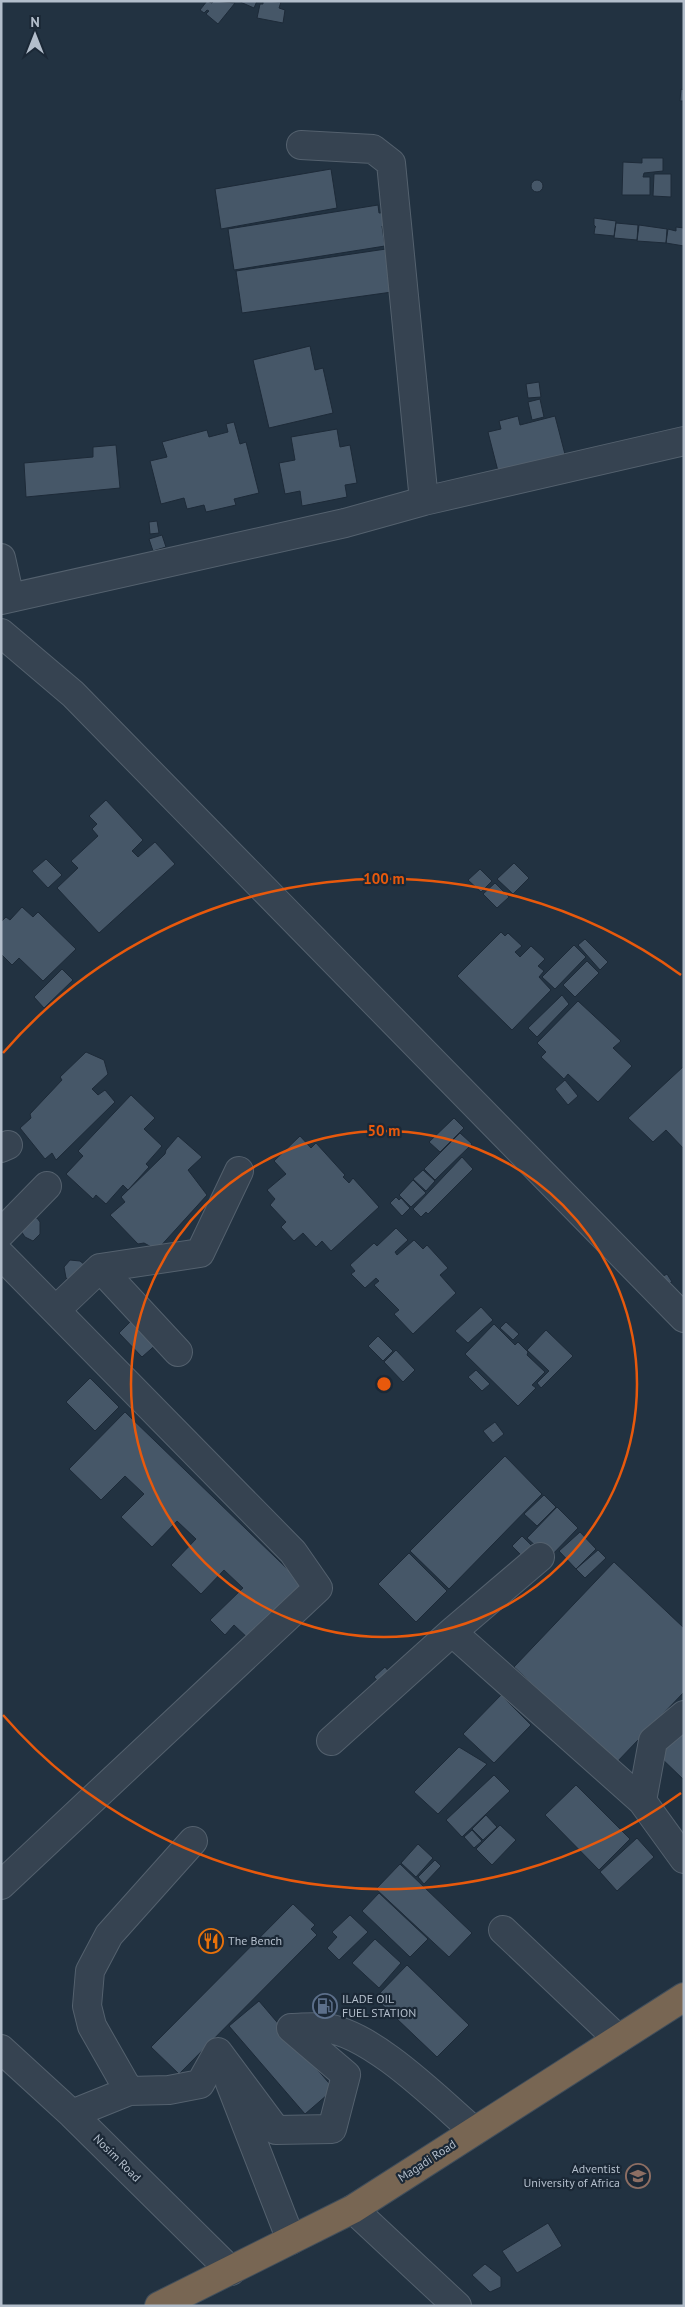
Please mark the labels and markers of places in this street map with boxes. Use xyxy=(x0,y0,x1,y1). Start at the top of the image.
centre of rings xyxy=(375,1375,393,1393)
restaurant icon: The Bench xyxy=(198,1928,224,1954)
place label: The Bench xyxy=(228,1933,282,1948)
place label: ILADE OIL FUEL STATION xyxy=(342,1991,416,2020)
fuel station icon: ILADE OIL FUEL STATION xyxy=(312,1993,338,2019)
place label: Adventist University of Africa xyxy=(523,2161,620,2190)
school or university icon: Adventist University of Africa xyxy=(625,2163,651,2189)

